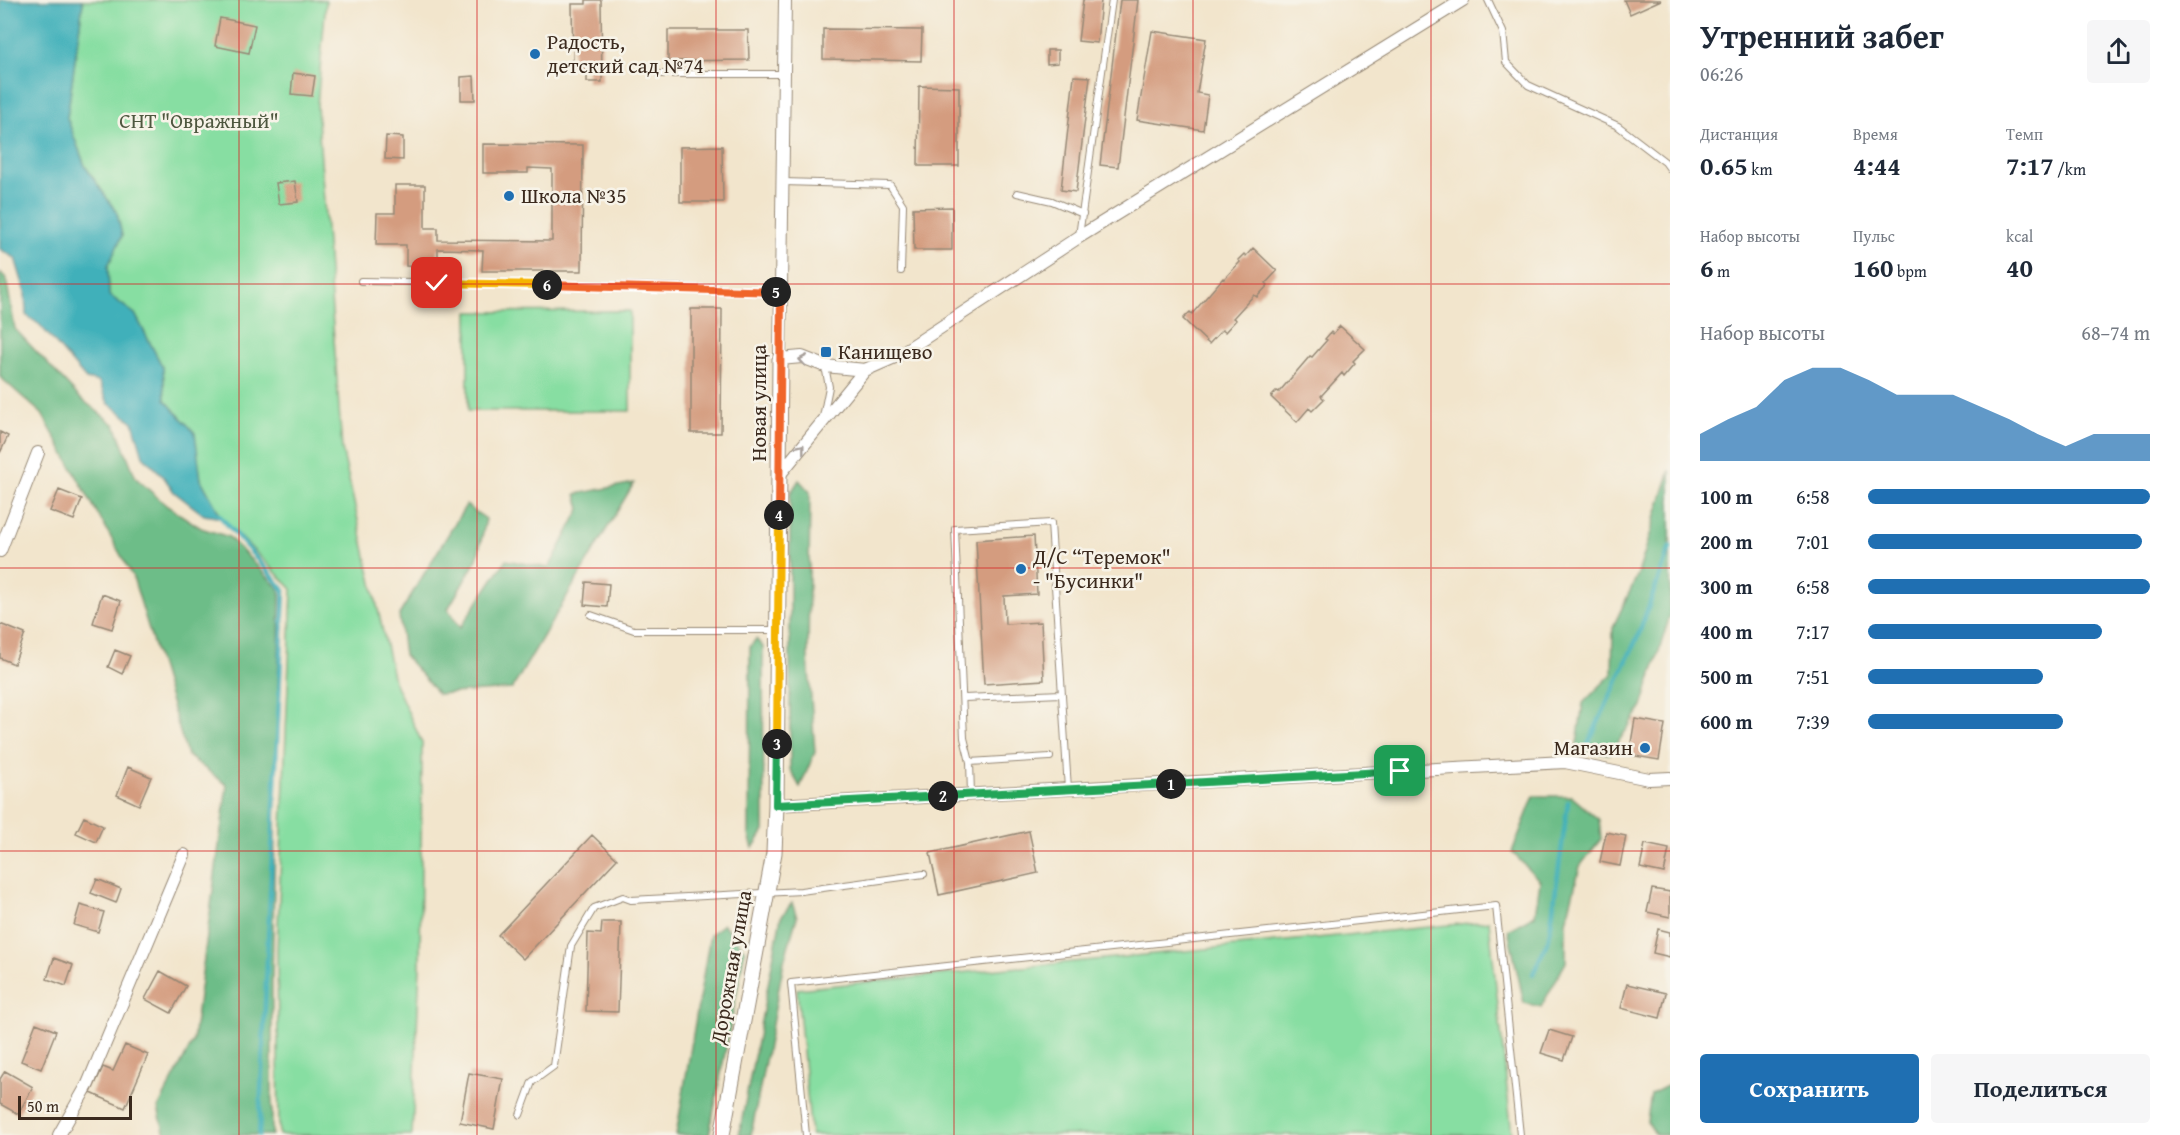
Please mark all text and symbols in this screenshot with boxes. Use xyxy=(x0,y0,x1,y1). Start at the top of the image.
text: Утренний забег xyxy=(1700,12,1944,60)
button: share xyxy=(2087,20,2150,83)
place label: Радость, детский сад №74 xyxy=(547,26,704,81)
marker: Радость, детский сад №74 xyxy=(528,47,542,61)
text: 06:26 xyxy=(1700,59,1743,88)
park label: СНТ "Овражный" xyxy=(119,105,279,136)
text: Дистанция xyxy=(1700,122,1778,146)
text: Время xyxy=(1853,122,1898,146)
text: Темп xyxy=(2006,122,2043,146)
text: 0.65 xyxy=(1700,146,1748,185)
text: 4:44 xyxy=(1853,146,1901,185)
text: 7:17 xyxy=(2006,146,2054,185)
text: km xyxy=(1748,157,1772,181)
text: /km xyxy=(2054,157,2086,181)
place label: Школа №35 xyxy=(521,180,627,211)
marker: Школа №35 xyxy=(502,189,516,203)
text: Набор высоты xyxy=(1700,224,1800,248)
text: Пульс xyxy=(1853,224,1895,248)
text: kcal xyxy=(2006,224,2033,248)
text: 6 xyxy=(1700,248,1713,287)
text: 160 xyxy=(1853,248,1893,287)
text: 40 xyxy=(2006,248,2033,287)
pin xyxy=(411,257,462,308)
text: m xyxy=(1713,259,1730,283)
text: bpm xyxy=(1893,259,1927,283)
icon: check xyxy=(420,266,453,299)
pin: 6 xyxy=(532,270,562,300)
text: 6 xyxy=(543,273,551,297)
pin: 5 xyxy=(761,277,791,307)
text: 5 xyxy=(772,280,780,304)
text: Набор высоты xyxy=(1700,318,1825,347)
text: 68–74 m xyxy=(2081,318,2150,347)
place label: Канищево xyxy=(838,336,933,367)
street label: Новая улица xyxy=(743,345,774,461)
marker: Канищево xyxy=(819,345,833,359)
one-way arrow xyxy=(798,354,808,367)
one-way arrow xyxy=(793,443,804,454)
text: 100 m xyxy=(1700,482,1753,511)
text: 6:58 xyxy=(1796,482,1830,511)
pin: 4 xyxy=(764,500,794,530)
text: 4 xyxy=(775,503,783,527)
text: 200 m xyxy=(1700,527,1753,556)
text: 7:01 xyxy=(1796,527,1830,556)
place label: Д/С “Теремок" - "Бусинки" xyxy=(1032,541,1171,596)
marker: Д/С “Теремок" - "Бусинки" xyxy=(1014,562,1028,576)
text: 300 m xyxy=(1700,572,1753,601)
text: 6:58 xyxy=(1796,572,1830,601)
text: 400 m xyxy=(1700,617,1753,646)
text: 7:17 xyxy=(1796,617,1830,646)
text: 500 m xyxy=(1700,662,1753,691)
text: 7:51 xyxy=(1796,662,1830,691)
text: 600 m xyxy=(1700,707,1753,736)
text: 7:39 xyxy=(1796,707,1830,736)
pin: 3 xyxy=(762,729,792,759)
text: 3 xyxy=(773,732,781,756)
place label: Магазин xyxy=(1554,732,1633,763)
marker: Магазин xyxy=(1638,741,1652,755)
pin xyxy=(1374,745,1425,796)
icon: arrive xyxy=(1383,754,1416,787)
pin: 1 xyxy=(1156,769,1186,799)
text: 1 xyxy=(1167,772,1175,796)
pin: 2 xyxy=(928,781,958,811)
text: 2 xyxy=(939,784,947,808)
street label: Дорожная улица xyxy=(702,888,759,1047)
button: Сохранить xyxy=(1700,1054,1919,1123)
button: Поделиться xyxy=(1931,1054,2150,1123)
scale bar xyxy=(18,1093,132,1120)
text: 50 m xyxy=(27,1094,59,1118)

